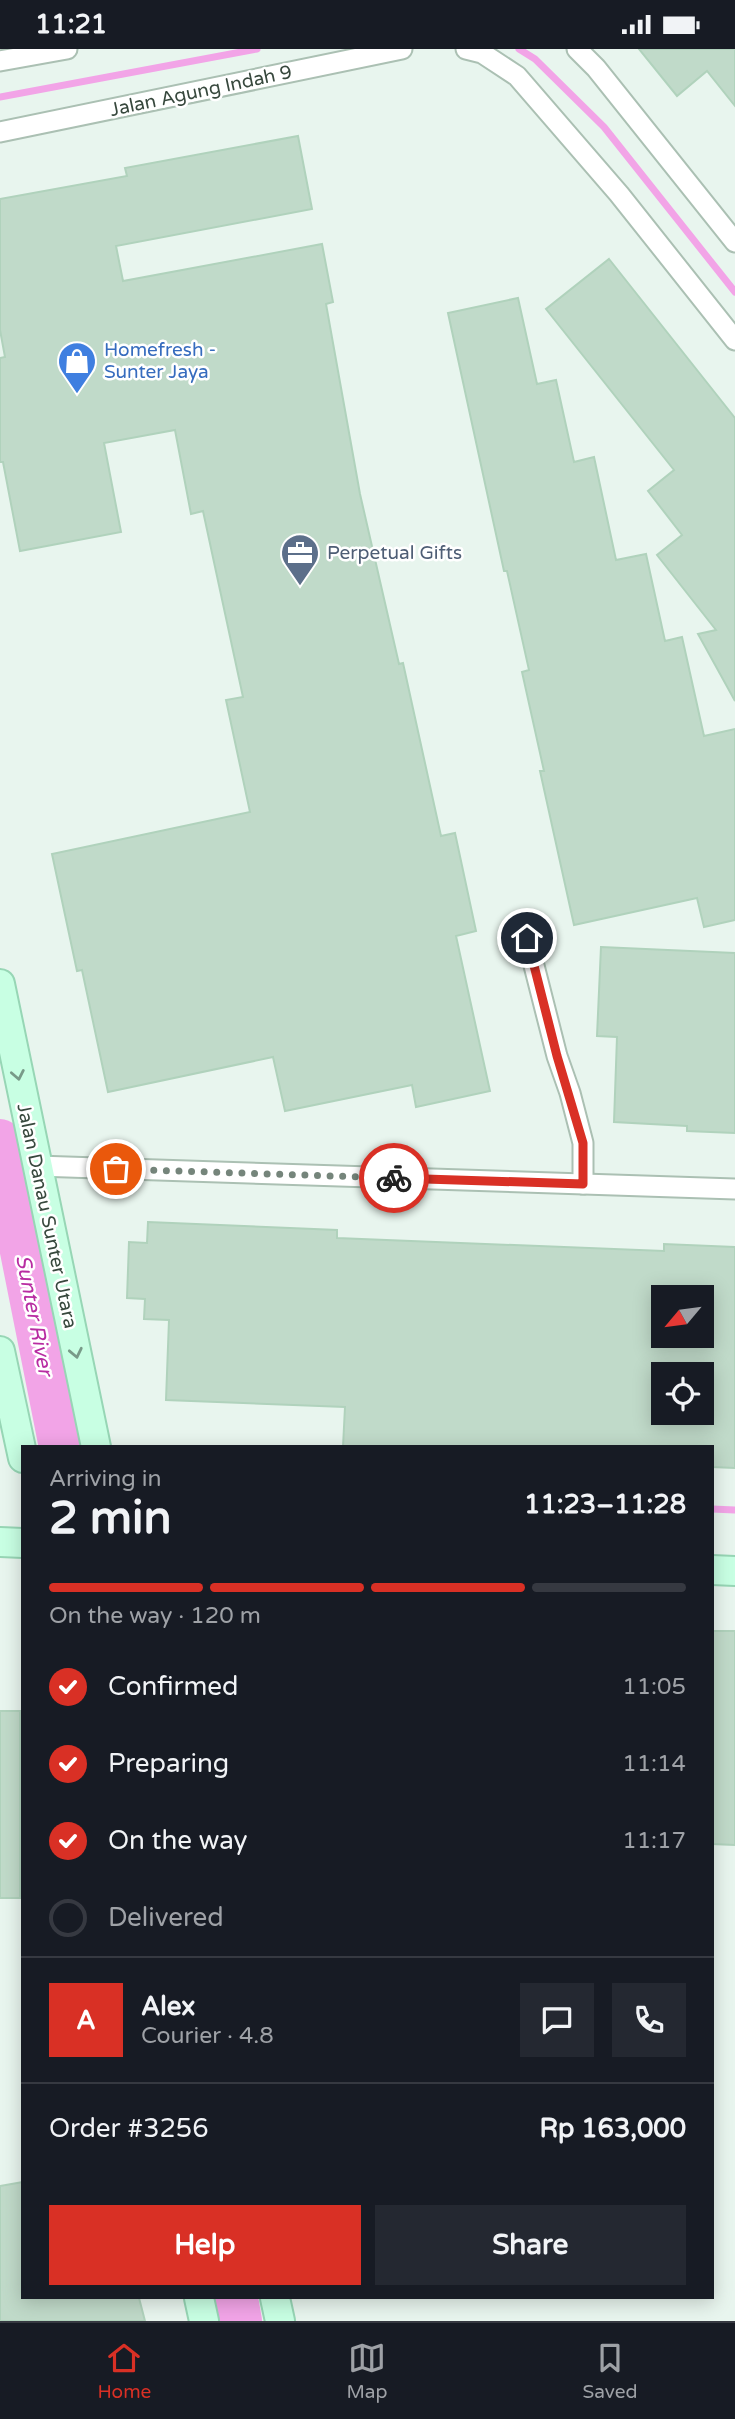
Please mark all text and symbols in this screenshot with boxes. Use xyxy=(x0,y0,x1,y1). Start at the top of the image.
text: 11:21 xyxy=(35,9,107,40)
street label: Jalan Agung Indah 9 xyxy=(108,61,294,121)
place label: Homefresh - Sunter Jaya xyxy=(104,339,216,383)
shop icon: Homefresh - Sunter Jaya xyxy=(56,340,98,395)
office icon: Perpetual Gifts xyxy=(279,532,321,587)
place label: Perpetual Gifts xyxy=(327,542,462,564)
pin xyxy=(497,908,557,968)
icon: home xyxy=(508,919,546,957)
one-way arrow xyxy=(10,1069,25,1081)
street label: Jalan Danau Sunter Utara xyxy=(12,1101,82,1331)
pin xyxy=(86,1139,146,1199)
courier xyxy=(359,1143,429,1213)
icon: bag xyxy=(97,1150,135,1188)
icon: bike xyxy=(375,1159,413,1197)
water label: Sunter River xyxy=(10,1253,59,1380)
north arrow xyxy=(651,1285,714,1347)
map controls xyxy=(651,1285,714,1425)
one-way arrow xyxy=(68,1347,83,1359)
button: locate xyxy=(651,1362,714,1425)
text: Arriving in xyxy=(49,1465,162,1493)
text: 11:23–11:28 xyxy=(524,1489,686,1520)
text: 2 min xyxy=(49,1491,172,1546)
text: On the way · 120 m xyxy=(49,1602,261,1630)
icon: check xyxy=(49,1668,87,1706)
text: Confirmed xyxy=(108,1671,238,1702)
text: 11:05 xyxy=(622,1673,686,1701)
icon: check xyxy=(49,1745,87,1783)
text: Preparing xyxy=(108,1748,229,1779)
text: 11:14 xyxy=(622,1750,686,1778)
icon: check xyxy=(49,1822,87,1860)
text: On the way xyxy=(108,1825,248,1856)
text: 11:17 xyxy=(622,1827,686,1855)
text: Delivered xyxy=(108,1902,224,1933)
button: chat xyxy=(520,1983,594,2057)
button: phone xyxy=(612,1983,686,2057)
text: Alex xyxy=(141,1991,195,2022)
text: A xyxy=(76,2005,96,2036)
text: Courier · 4.8 xyxy=(141,2022,274,2050)
text: Order #3256 xyxy=(49,2113,209,2144)
text: Rp 163,000 xyxy=(540,2113,686,2144)
button: Help xyxy=(49,2205,361,2285)
button: Share xyxy=(375,2205,686,2285)
tab: Home xyxy=(98,2339,151,2403)
tab: Map xyxy=(346,2339,387,2403)
tab: Saved xyxy=(583,2339,637,2403)

